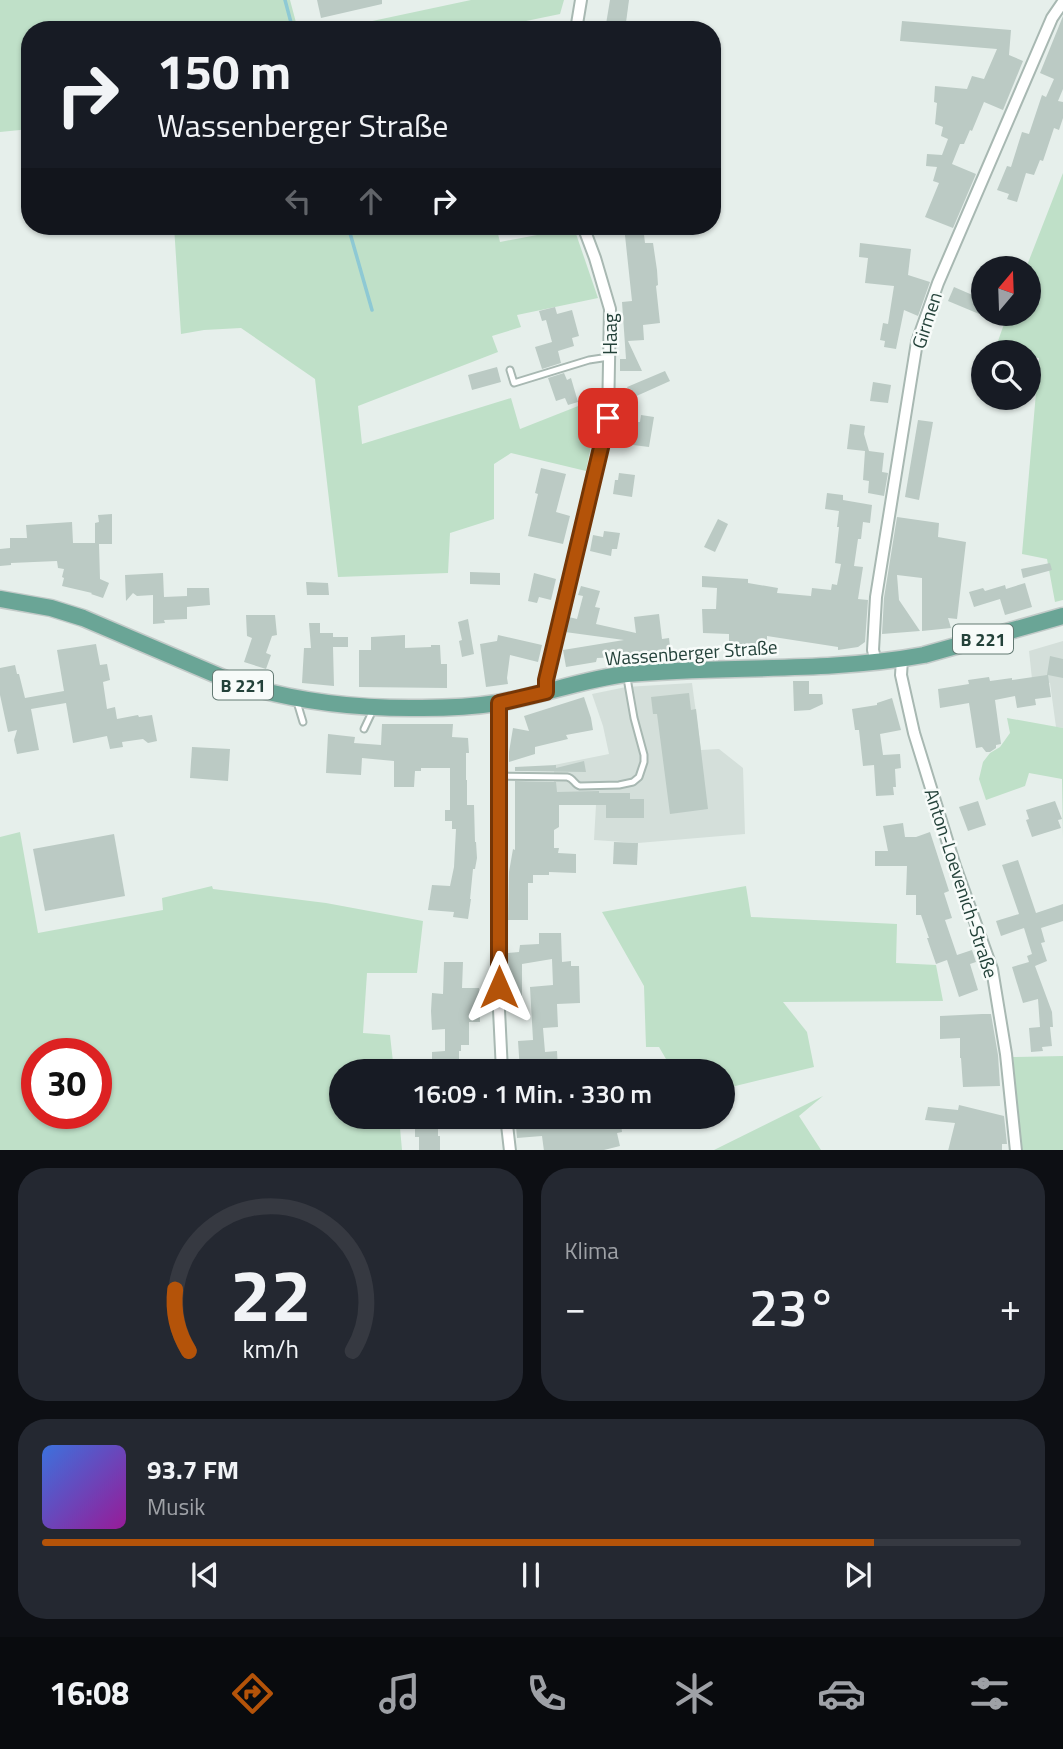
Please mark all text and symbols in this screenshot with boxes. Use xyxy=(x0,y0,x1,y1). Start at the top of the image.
text: 150 m xyxy=(157,33,291,108)
icon: right xyxy=(42,49,133,140)
text: Wassenberger Straße xyxy=(157,101,449,149)
icon: left xyxy=(279,182,317,220)
icon: ahead xyxy=(352,182,390,220)
icon: right xyxy=(425,182,463,220)
north arrow xyxy=(971,256,1041,326)
map controls xyxy=(971,256,1041,410)
street label: Girmen xyxy=(903,288,949,352)
street label: Haag xyxy=(595,313,624,355)
button: search xyxy=(971,340,1041,410)
pin xyxy=(578,388,638,448)
icon: arrive xyxy=(589,399,627,437)
road number: B 221 xyxy=(953,624,1013,654)
street label: Wassenberger Straße xyxy=(604,631,778,673)
road number: B 221 xyxy=(213,670,273,700)
street label: Anton-Loevenich-Straße xyxy=(918,784,1006,982)
position arrow xyxy=(462,950,536,1024)
speed limit sign: 30 xyxy=(21,1038,112,1129)
text: 16:09 · 1 Min. · 330 m xyxy=(412,1074,652,1113)
text: Klima xyxy=(565,1233,619,1268)
text: 22 xyxy=(229,1239,311,1349)
text: 23° xyxy=(749,1267,836,1346)
text: − xyxy=(565,1278,586,1336)
text: + xyxy=(1000,1278,1021,1336)
text: km/h xyxy=(242,1329,299,1367)
text: 93.7 FM xyxy=(147,1450,239,1489)
text: Musik xyxy=(147,1489,205,1524)
icon: previous xyxy=(186,1556,224,1594)
icon: pause xyxy=(512,1556,550,1594)
icon: next xyxy=(839,1556,877,1594)
text: 16:08 xyxy=(49,1669,129,1717)
icon: directions xyxy=(228,1669,277,1718)
icon: music xyxy=(375,1669,424,1718)
icon: phone xyxy=(522,1669,571,1718)
icon: climate xyxy=(670,1669,719,1718)
icon: car xyxy=(817,1669,866,1718)
icon: filters xyxy=(965,1669,1014,1718)

